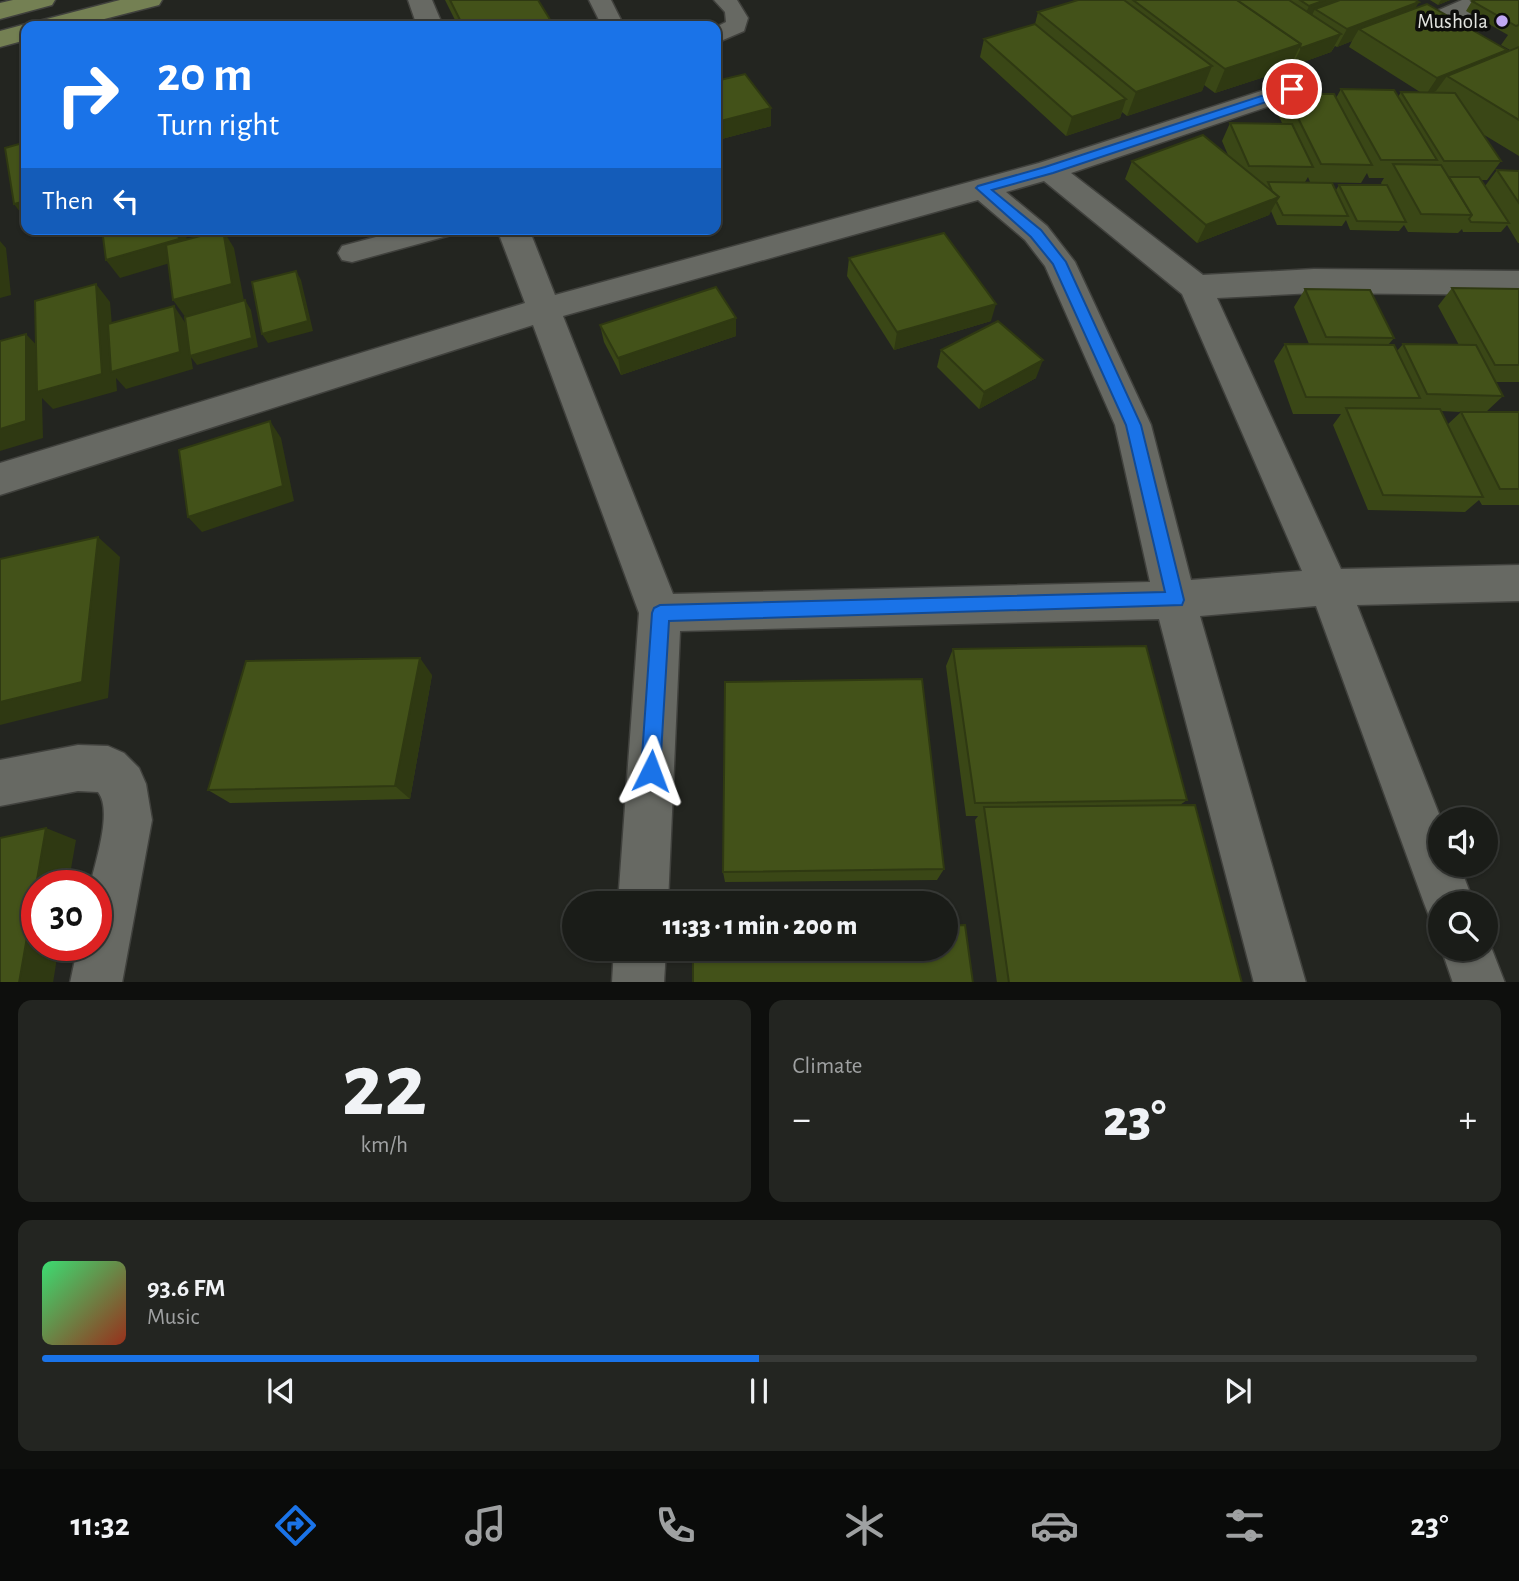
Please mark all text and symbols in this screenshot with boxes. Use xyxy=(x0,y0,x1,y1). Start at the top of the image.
place label: Mushola xyxy=(1417,11,1488,32)
marker: Mushola xyxy=(1494,13,1510,29)
icon: right xyxy=(42,49,133,140)
text: 20 m xyxy=(157,51,253,100)
pin xyxy=(1262,59,1322,119)
icon: arrive xyxy=(1273,70,1311,108)
text: Turn right xyxy=(157,109,279,141)
icon: left xyxy=(107,182,145,220)
text: Then xyxy=(42,188,93,214)
position arrow xyxy=(614,734,688,808)
map controls xyxy=(1428,807,1498,961)
button: sound xyxy=(1428,807,1498,877)
speed limit sign: 30 xyxy=(21,870,112,961)
button: search xyxy=(1428,891,1498,961)
text: 11:33 · 1 min · 200 m xyxy=(663,913,857,939)
text: 22 xyxy=(341,1041,427,1132)
text: Climate xyxy=(793,1055,862,1078)
text: 23° xyxy=(1103,1093,1166,1145)
text: − xyxy=(793,1101,811,1139)
text: + xyxy=(1459,1101,1477,1139)
text: km/h xyxy=(361,1134,408,1157)
text: 93.6 FM xyxy=(147,1275,226,1301)
text: Music xyxy=(147,1306,199,1329)
icon: previous xyxy=(262,1372,300,1410)
icon: pause xyxy=(740,1372,778,1410)
icon: next xyxy=(1219,1372,1257,1410)
icon: directions xyxy=(271,1501,320,1550)
icon: music xyxy=(461,1501,510,1550)
icon: phone xyxy=(651,1501,700,1550)
icon: climate xyxy=(840,1501,889,1550)
icon: car xyxy=(1030,1501,1079,1550)
icon: filters xyxy=(1220,1501,1269,1550)
text: 11:32 xyxy=(70,1509,130,1541)
text: 23° xyxy=(1410,1509,1449,1541)

